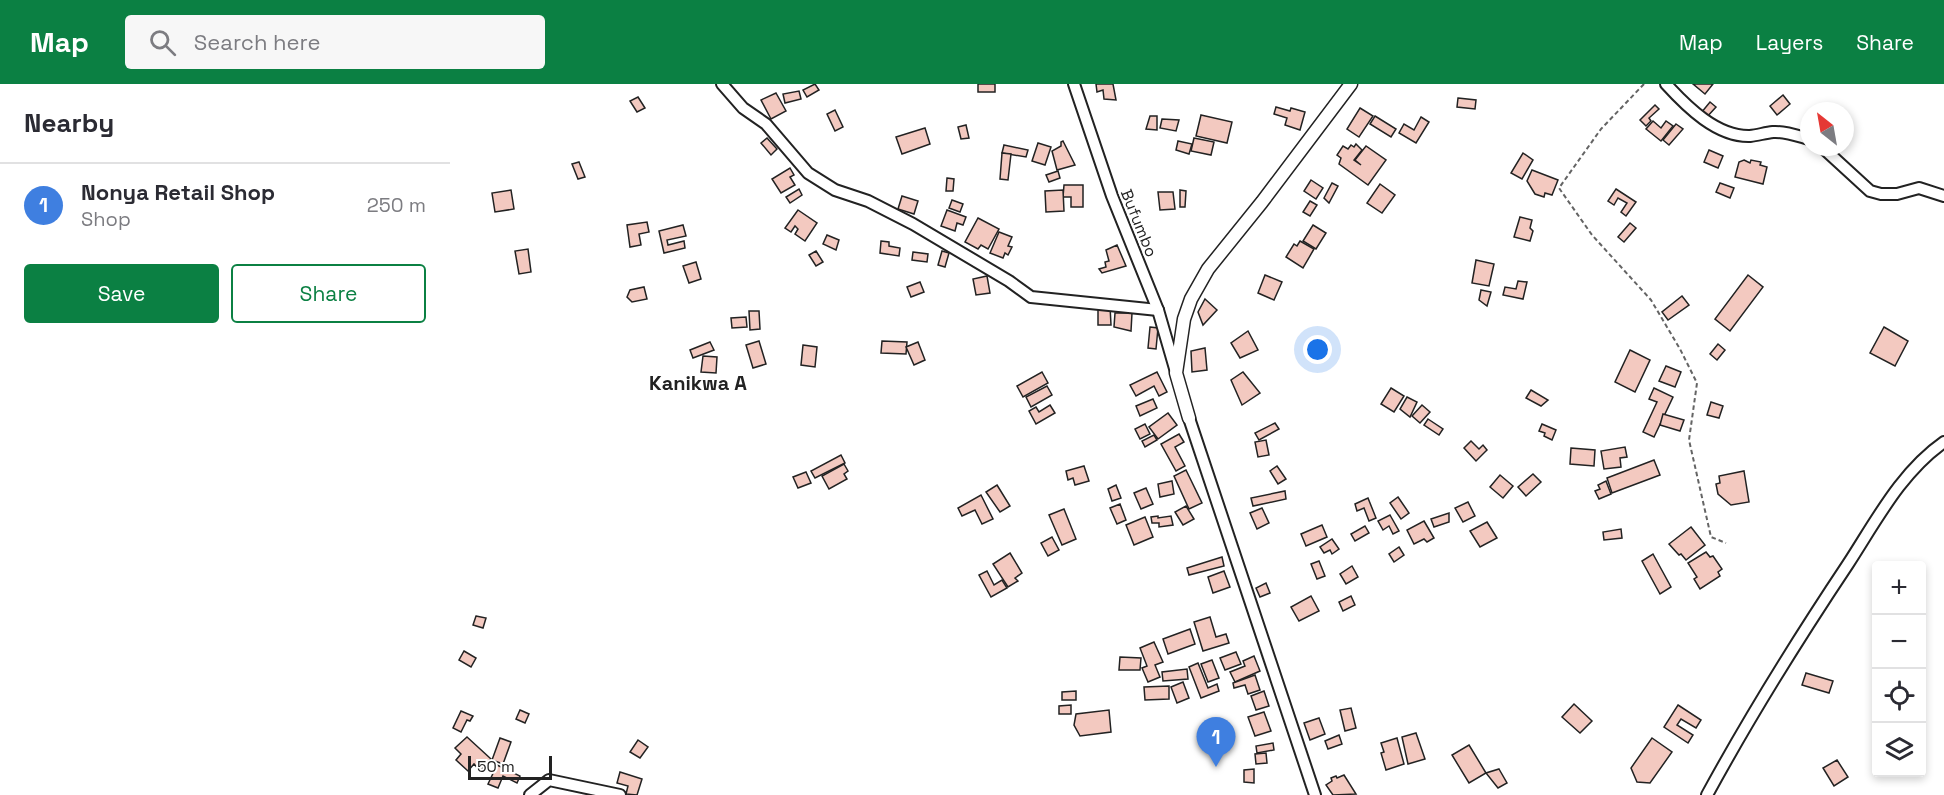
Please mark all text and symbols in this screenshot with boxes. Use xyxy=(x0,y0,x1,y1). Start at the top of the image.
search box xyxy=(125,15,545,69)
text: Map xyxy=(30,24,89,60)
icon: search xyxy=(146,26,179,59)
text: Search here xyxy=(194,28,321,56)
text: Map xyxy=(1679,29,1723,56)
text: Layers xyxy=(1756,29,1823,56)
text: Share xyxy=(1856,29,1914,56)
north arrow xyxy=(1800,102,1854,156)
text: Nearby xyxy=(24,106,114,140)
text: Nonya Retail Shop xyxy=(81,178,275,206)
street label: Bufumbo xyxy=(1116,186,1162,260)
text: 1 xyxy=(39,192,48,218)
text: 250 m xyxy=(367,192,426,218)
text: Shop xyxy=(81,206,131,232)
button: Save xyxy=(24,264,219,323)
button: Share xyxy=(231,264,426,323)
your location xyxy=(1303,335,1332,364)
district label: Kanikwa A xyxy=(649,370,747,396)
map controls xyxy=(1872,561,1926,777)
button: + xyxy=(1872,561,1926,615)
button: − xyxy=(1872,615,1926,669)
button: locate xyxy=(1872,669,1926,723)
pin: 1 xyxy=(1196,718,1236,767)
button: layers xyxy=(1872,723,1926,777)
scale bar xyxy=(468,753,552,780)
text: 50 m xyxy=(477,756,515,777)

